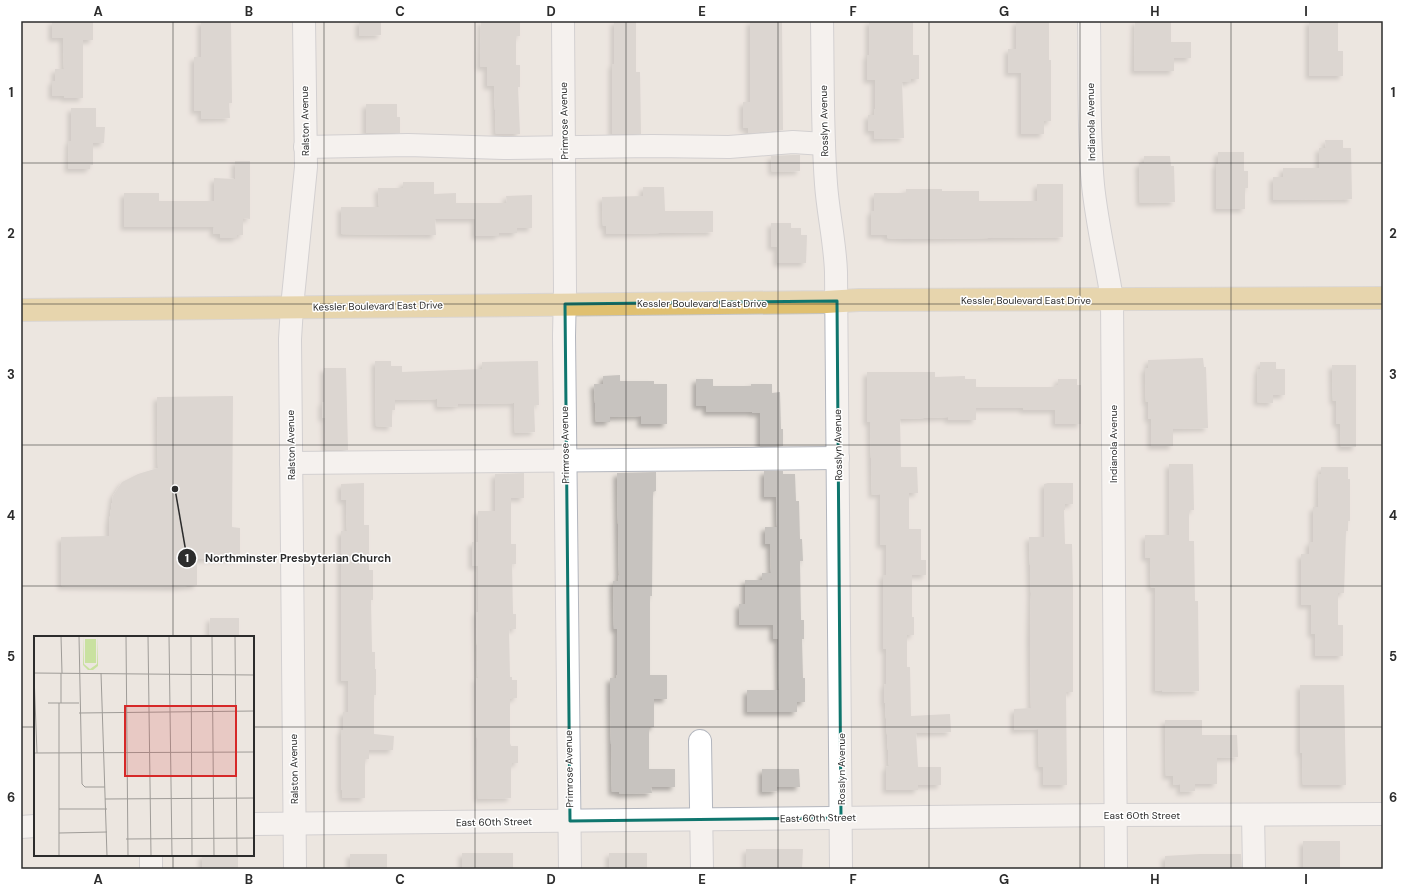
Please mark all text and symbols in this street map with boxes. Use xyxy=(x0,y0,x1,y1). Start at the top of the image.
text: A xyxy=(93,3,103,20)
text: B xyxy=(245,3,253,20)
text: C xyxy=(395,3,405,20)
text: D xyxy=(546,3,556,20)
text: E xyxy=(698,3,706,20)
text: F xyxy=(849,3,857,20)
text: G xyxy=(999,3,1009,20)
text: H xyxy=(1150,3,1160,20)
text: I xyxy=(1304,3,1308,20)
street label: Primrose Avenue xyxy=(557,82,571,160)
street label: Indianola Avenue xyxy=(1084,82,1098,161)
text: 1 xyxy=(9,84,13,101)
text: 1 xyxy=(1391,84,1395,101)
street label: Ralston Avenue xyxy=(298,85,312,156)
street label: Rosslyn Avenue xyxy=(817,85,831,157)
text: 2 xyxy=(7,225,15,242)
text: 2 xyxy=(1389,225,1397,242)
street label: Kessler Boulevard East Drive xyxy=(961,294,1091,307)
street label: Kessler Boulevard East Drive xyxy=(637,297,767,310)
street label: Kessler Boulevard East Drive xyxy=(313,298,443,314)
text: 3 xyxy=(7,366,15,383)
text: 3 xyxy=(1389,366,1397,383)
street label: Indianola Avenue xyxy=(1107,405,1120,483)
street label: Primrose Avenue xyxy=(558,406,572,484)
street label: Ralston Avenue xyxy=(284,409,298,480)
street label: Rosslyn Avenue xyxy=(831,409,845,481)
text: 4 xyxy=(7,507,15,524)
text: 4 xyxy=(1389,507,1397,524)
callout: Northminster Presbyterian Church xyxy=(177,546,399,569)
text: 1 xyxy=(185,550,189,566)
text: Northminster Presbyterian Church xyxy=(205,551,391,565)
inset map xyxy=(34,636,254,856)
text: 5 xyxy=(7,648,15,665)
text: 5 xyxy=(1389,648,1397,665)
street label: Primrose Avenue xyxy=(562,730,576,808)
street label: Ralston Avenue xyxy=(287,733,301,804)
street label: Rosslyn Avenue xyxy=(835,733,848,805)
text: 6 xyxy=(7,789,15,806)
text: 6 xyxy=(1389,789,1397,806)
street label: East 60th Street xyxy=(1104,809,1180,822)
street label: East 60th Street xyxy=(780,811,856,825)
street label: East 60th Street xyxy=(456,815,532,829)
text: A xyxy=(93,871,103,888)
text: B xyxy=(245,871,253,888)
text: C xyxy=(395,871,405,888)
text: D xyxy=(546,871,556,888)
text: E xyxy=(698,871,706,888)
text: F xyxy=(849,871,857,888)
text: G xyxy=(999,871,1009,888)
text: H xyxy=(1150,871,1160,888)
text: I xyxy=(1304,871,1308,888)

